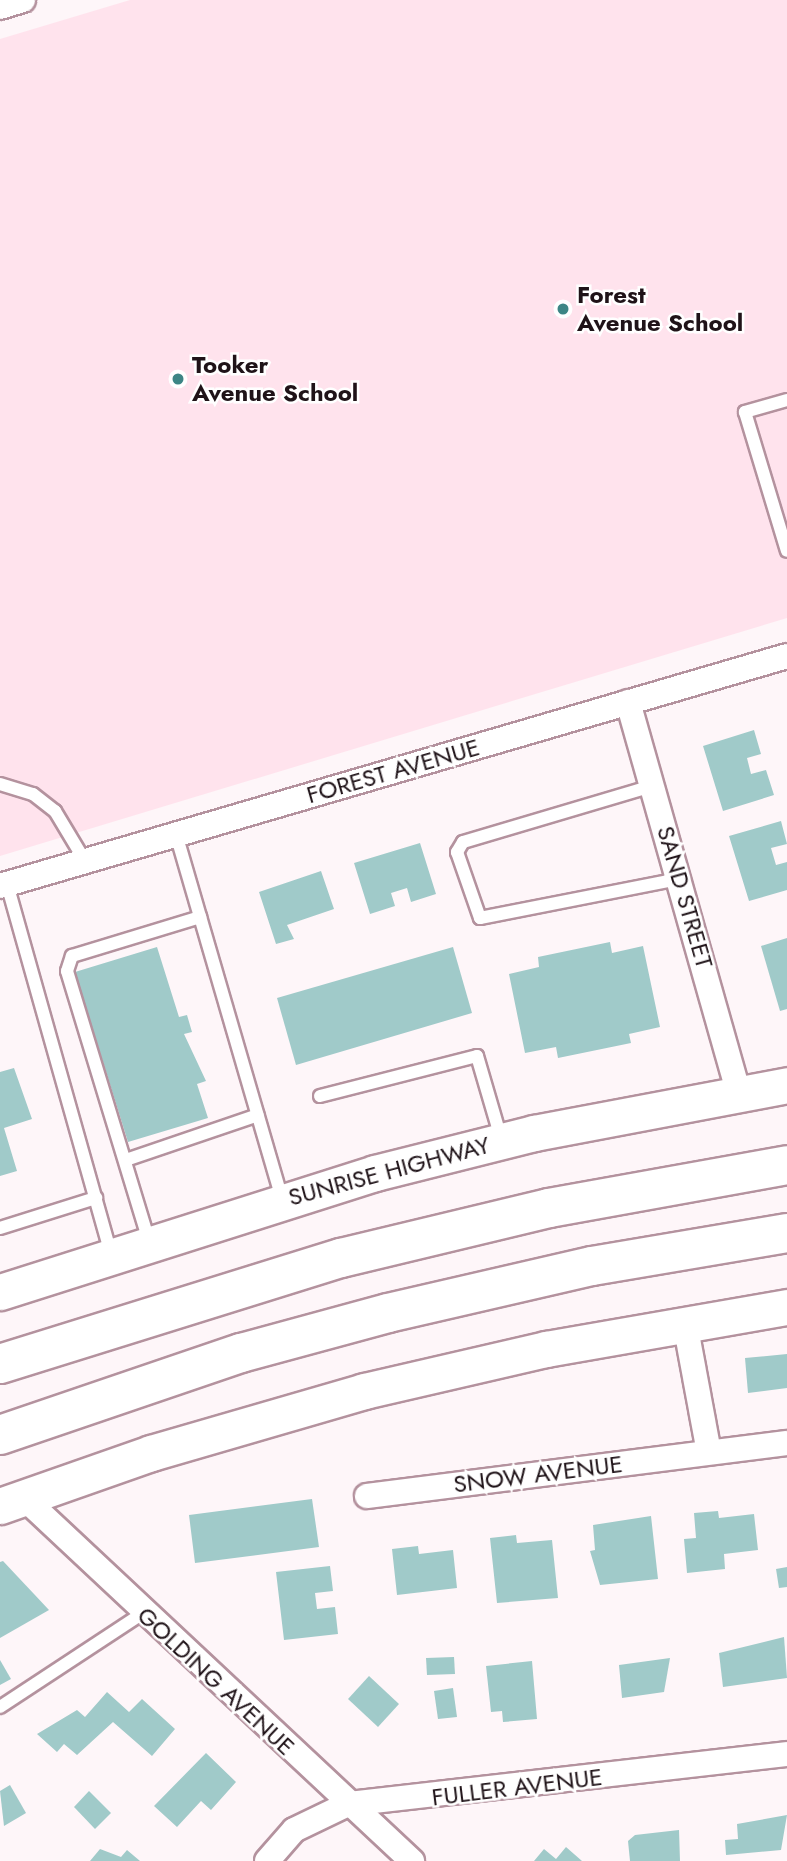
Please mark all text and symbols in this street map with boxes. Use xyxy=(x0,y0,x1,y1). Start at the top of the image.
place label: Forest Avenue School xyxy=(577,281,743,337)
marker: Forest Avenue School xyxy=(555,301,571,317)
place label: Tooker Avenue School xyxy=(192,351,358,407)
marker: Tooker Avenue School xyxy=(170,371,186,387)
street label: FOREST AVENUE xyxy=(303,733,483,809)
street label: SAND STREET xyxy=(651,823,719,971)
street label: SUNRISE HIGHWAY xyxy=(285,1130,493,1212)
street label: SNOW AVENUE xyxy=(452,1449,624,1499)
street label: GOLDING AVENUE xyxy=(131,1601,301,1761)
street label: FULLER AVENUE xyxy=(430,1762,604,1812)

